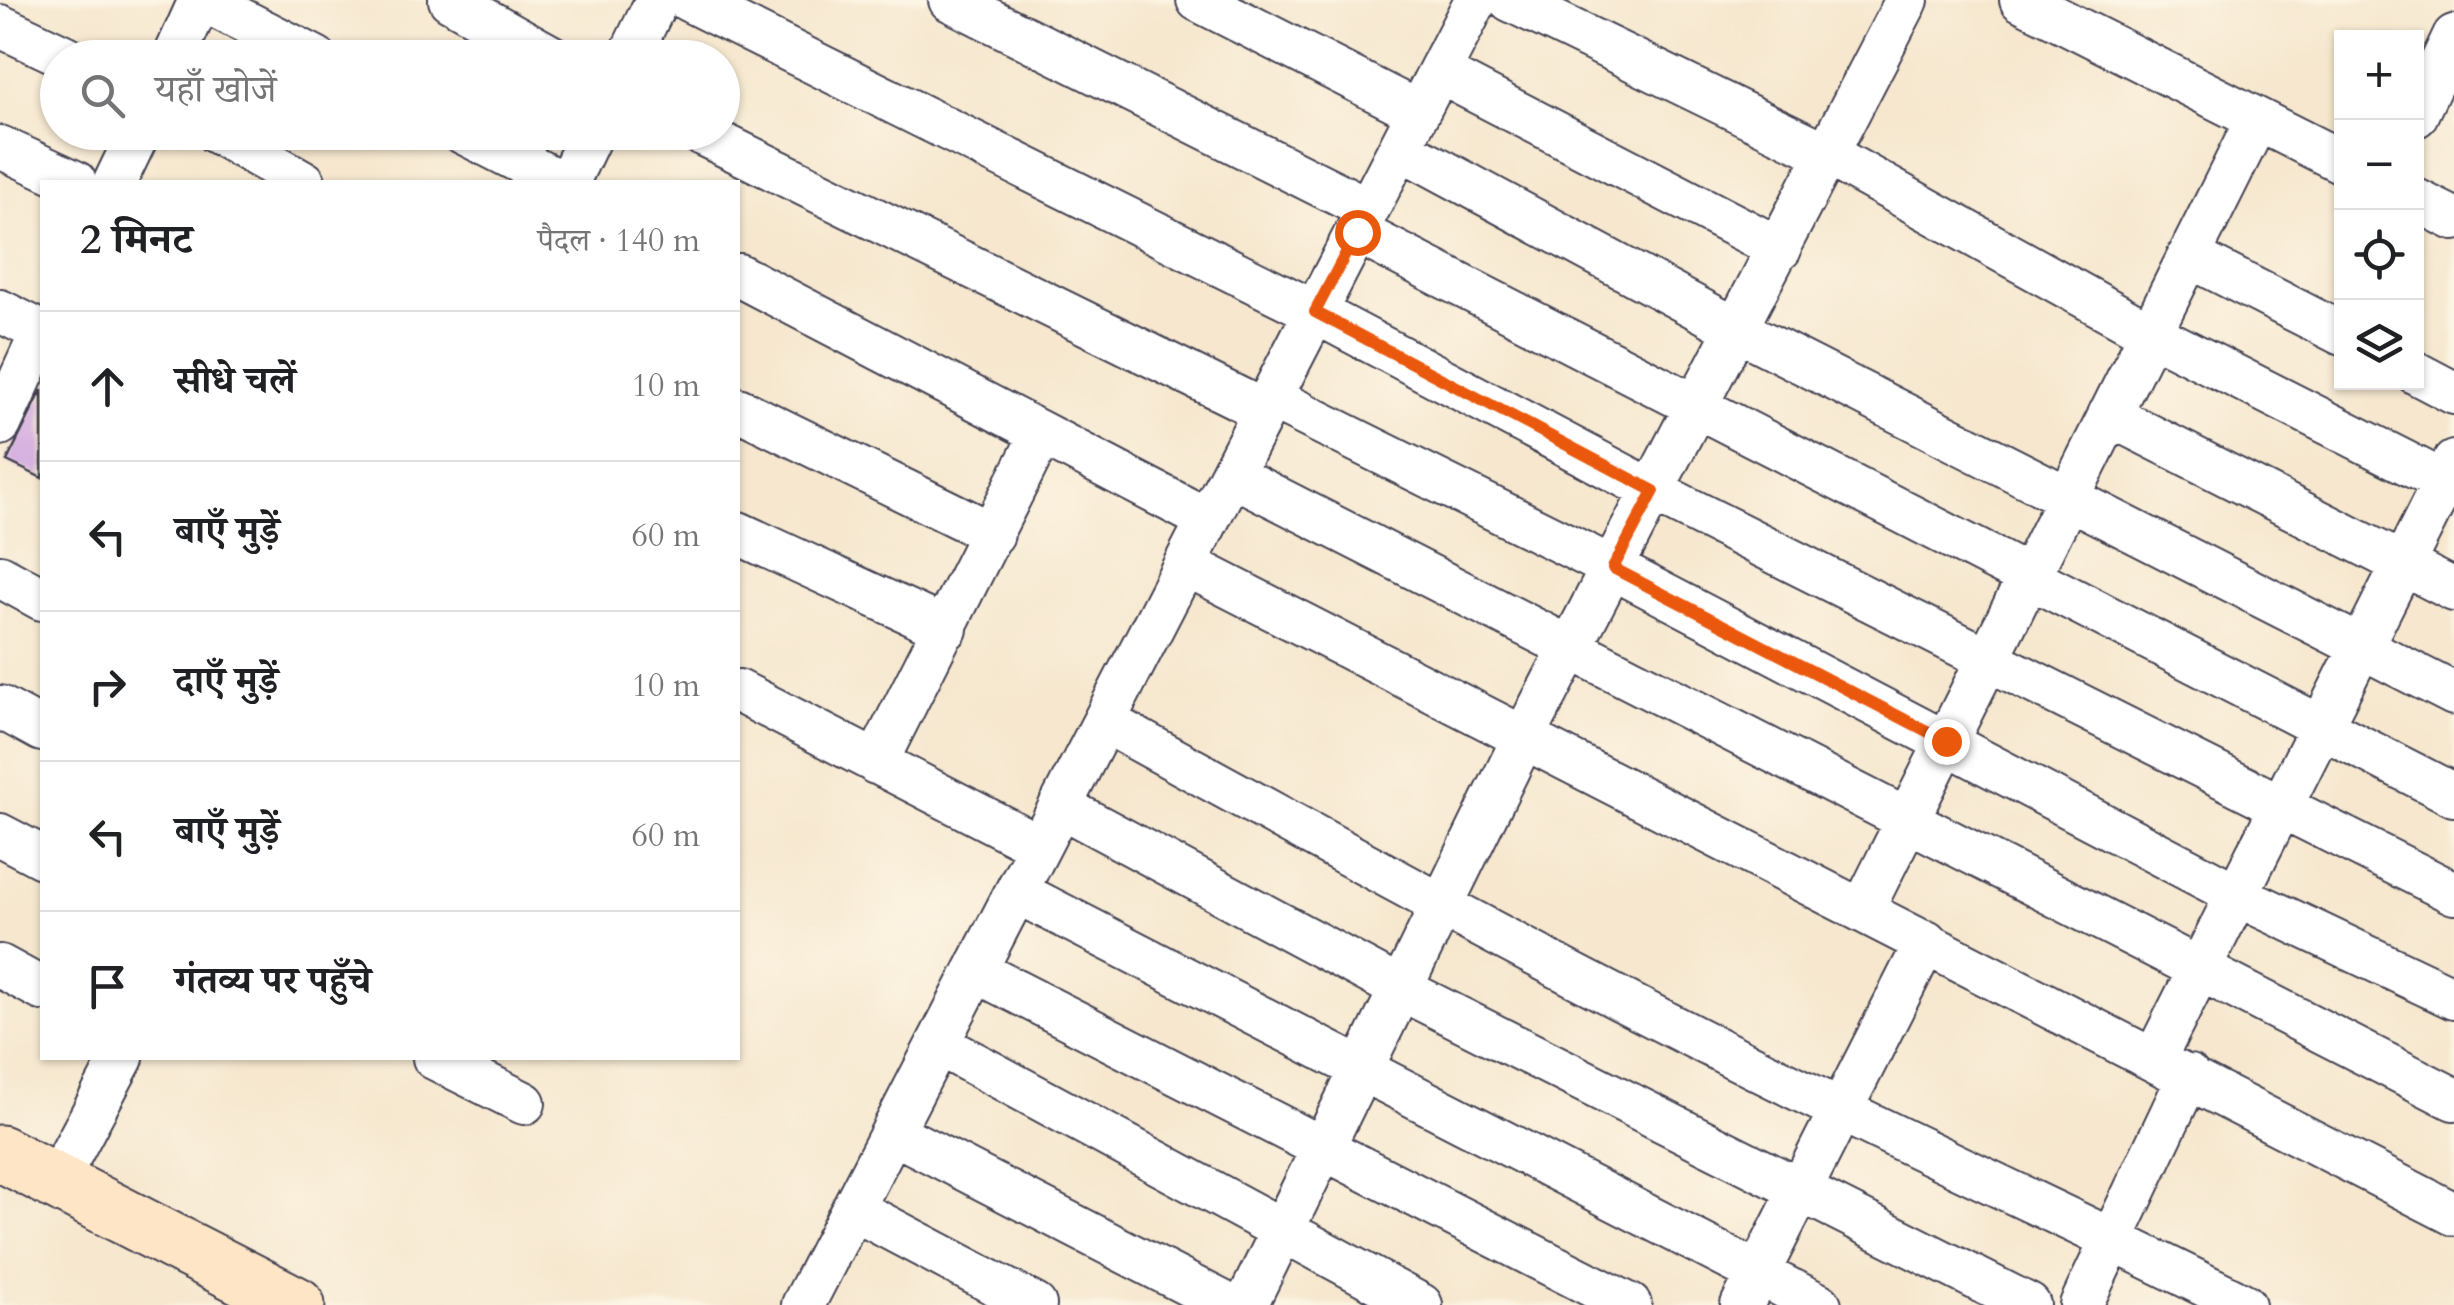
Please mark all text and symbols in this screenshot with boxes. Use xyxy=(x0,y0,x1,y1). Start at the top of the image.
map controls xyxy=(2334,30,2424,390)
button: + xyxy=(2334,30,2424,120)
search box xyxy=(40,40,740,150)
text: यहाँ खोजें xyxy=(155,64,276,116)
icon: search xyxy=(75,68,130,123)
button: − xyxy=(2334,120,2424,210)
route start xyxy=(1335,210,1381,256)
button: locate xyxy=(2334,210,2424,300)
text: 2 मिनट xyxy=(80,211,192,268)
text: पैदल · 140 m xyxy=(538,219,700,263)
button: layers xyxy=(2334,300,2424,390)
text: सीधे चलें xyxy=(175,355,295,407)
icon: ahead xyxy=(80,359,135,414)
text: 10 m xyxy=(632,364,700,408)
text: बाएँ मुड़ें xyxy=(175,505,279,557)
icon: left xyxy=(80,509,135,564)
text: 60 m xyxy=(632,514,700,558)
text: दाएँ मुड़ें xyxy=(175,655,278,707)
icon: right xyxy=(80,659,135,714)
text: 10 m xyxy=(632,664,700,708)
route end xyxy=(1924,719,1970,765)
text: बाएँ मुड़ें xyxy=(175,805,279,857)
icon: left xyxy=(80,809,135,864)
text: 60 m xyxy=(632,814,700,858)
text: गंतव्य पर पहुँचे xyxy=(175,955,371,1007)
icon: arrive xyxy=(80,959,135,1014)

